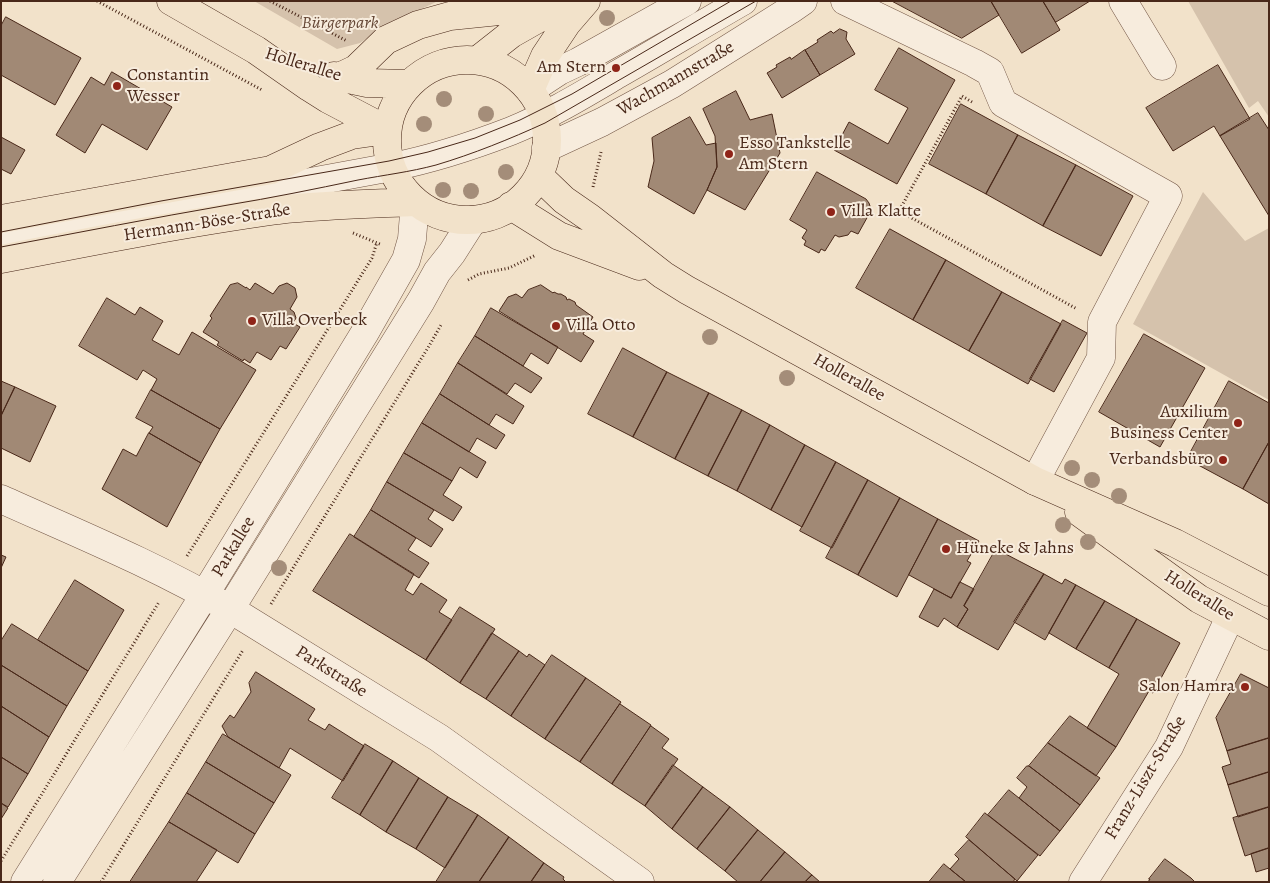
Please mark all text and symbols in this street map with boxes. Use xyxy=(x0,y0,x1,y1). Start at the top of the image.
park label: Bürgerpark xyxy=(302,13,378,35)
street label: Wachmannstraße xyxy=(614,37,738,121)
street label: Hollerallee xyxy=(262,43,344,87)
place label: Am Stern xyxy=(537,57,606,79)
marker: Am Stern xyxy=(610,62,622,74)
place label: Constantin Wesser xyxy=(127,65,209,108)
marker: Constantin Wesser xyxy=(111,80,123,92)
place label: Esso Tankstelle Am Stern xyxy=(739,133,851,176)
marker: Esso Tankstelle Am Stern xyxy=(723,148,735,160)
street label: Hermann-Böse-Straße xyxy=(122,199,292,247)
place label: Villa Klatte xyxy=(841,201,921,223)
marker: Villa Klatte xyxy=(825,206,837,218)
place label: Villa Overbeck xyxy=(262,310,367,332)
marker: Villa Overbeck xyxy=(246,315,258,327)
place label: Villa Otto xyxy=(566,315,635,337)
marker: Villa Otto xyxy=(550,320,562,332)
street label: Hollerallee xyxy=(809,349,889,407)
place label: Auxilium Business Center xyxy=(1110,402,1228,444)
marker: Auxilium Business Center xyxy=(1232,417,1244,429)
place label: Verbandsbüro xyxy=(1110,449,1213,471)
marker: Verbandsbüro xyxy=(1217,454,1229,466)
street label: Parkallee xyxy=(208,513,260,581)
place label: Hüneke & Jahns xyxy=(956,538,1074,560)
marker: Hüneke & Jahns xyxy=(940,543,952,555)
street label: Hollerallee xyxy=(1160,566,1238,626)
street label: Parkstraße xyxy=(291,641,371,703)
place label: Salon Hamra xyxy=(1139,676,1235,698)
marker: Salon Hamra xyxy=(1239,681,1251,693)
street label: Franz-Liszt-Straße xyxy=(1101,712,1191,844)

